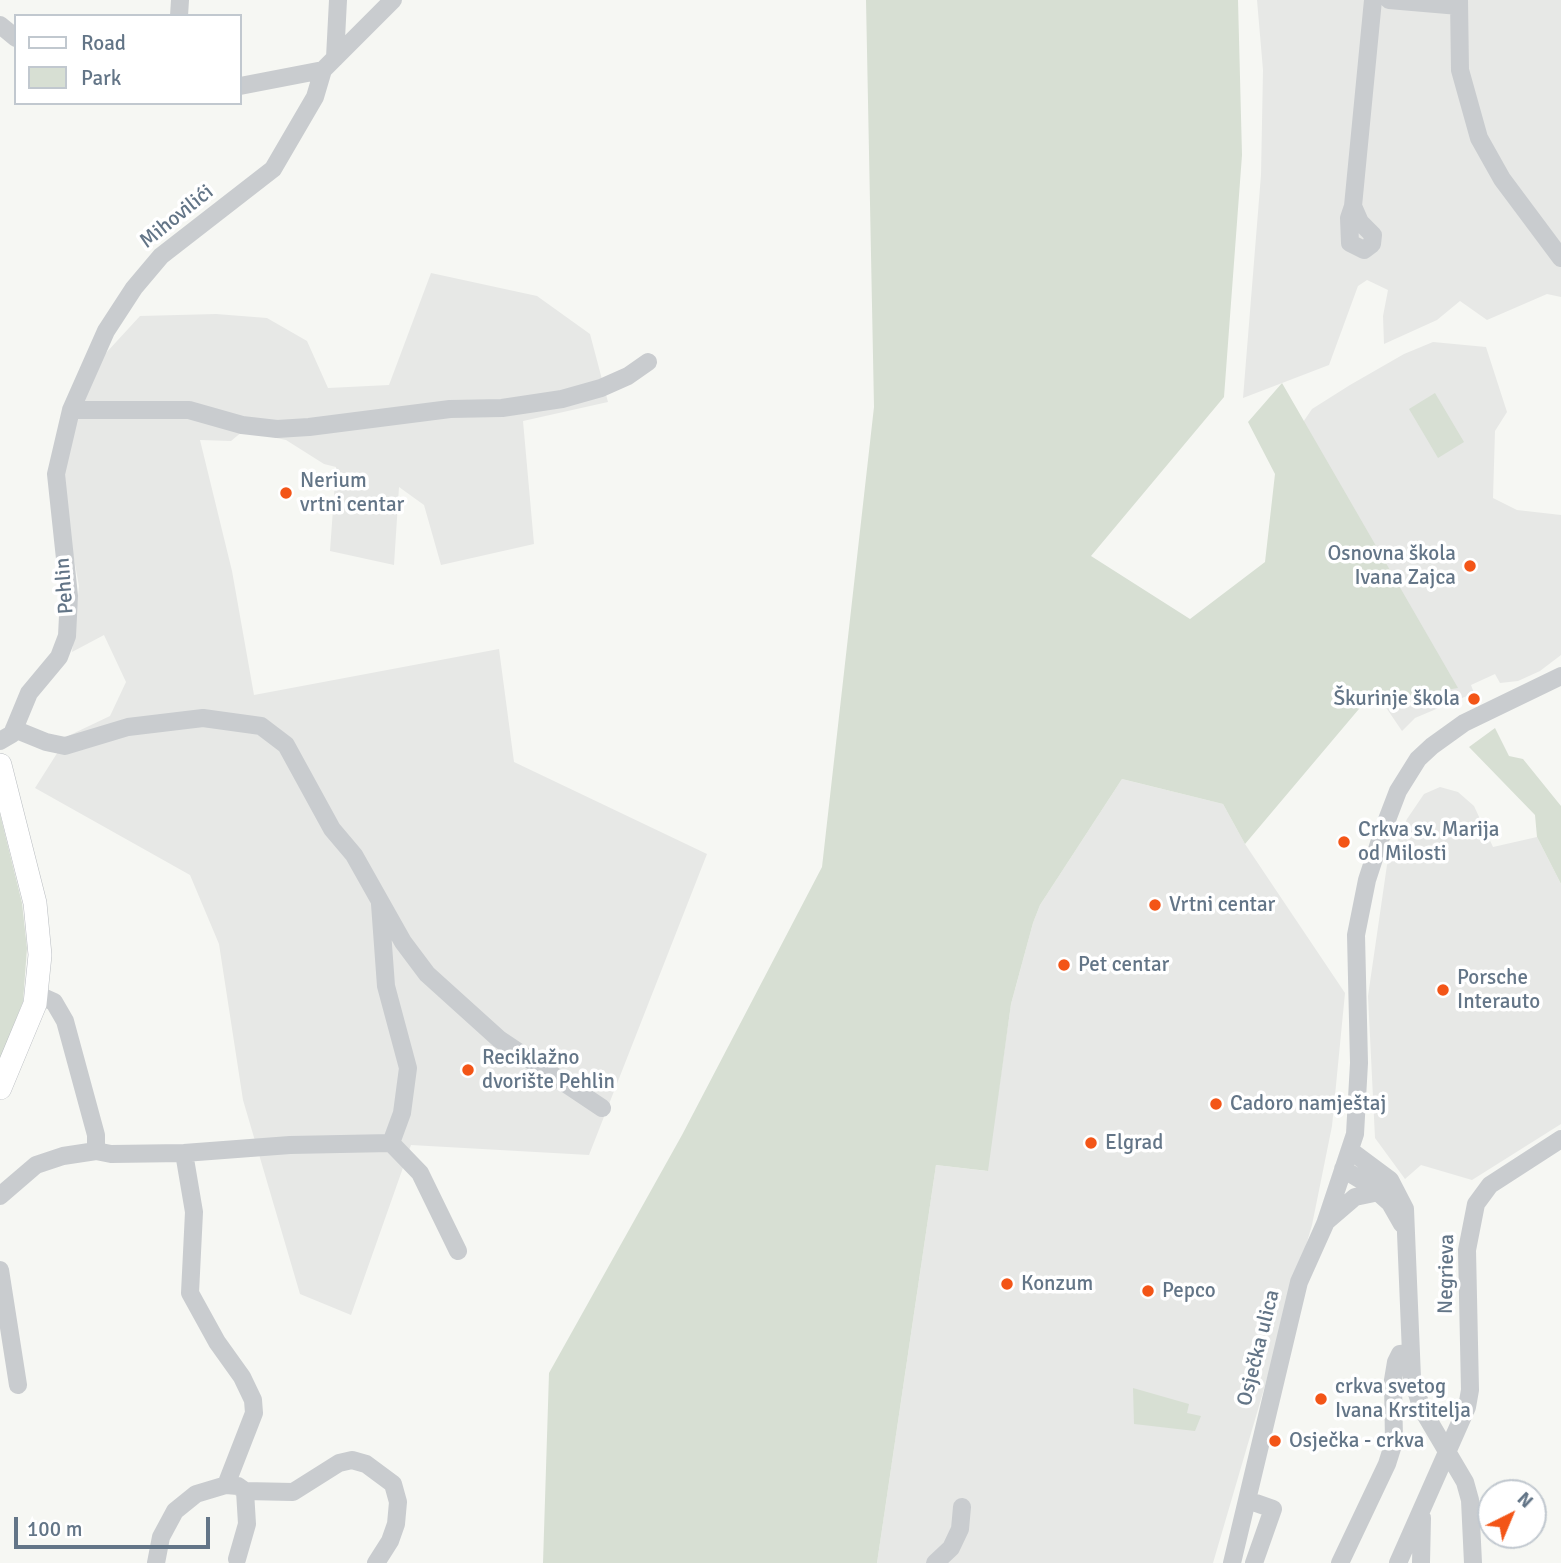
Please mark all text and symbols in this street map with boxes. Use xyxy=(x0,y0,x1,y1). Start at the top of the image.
legend xyxy=(14,14,242,105)
text: Road xyxy=(81,30,126,56)
text: Park xyxy=(81,65,121,91)
street label: Mihovilići xyxy=(135,180,219,254)
place label: Nerium vrtni centar xyxy=(300,468,404,518)
marker: Nerium vrtni centar xyxy=(278,485,294,501)
place label: Osnovna škola Ivana Zajca xyxy=(1327,541,1456,591)
street label: Pehlin xyxy=(50,557,80,615)
marker: Osnovna škola Ivana Zajca xyxy=(1462,558,1478,574)
place label: Škurinje škola xyxy=(1333,686,1460,712)
marker: Škurinje škola xyxy=(1466,691,1482,707)
place label: Crkva sv. Marija od Milosti xyxy=(1358,817,1499,867)
marker: Crkva sv. Marija od Milosti xyxy=(1336,834,1352,850)
place label: Vrtni centar xyxy=(1169,892,1275,918)
marker: Vrtni centar xyxy=(1147,897,1163,913)
place label: Pet centar xyxy=(1078,952,1169,978)
marker: Pet centar xyxy=(1056,957,1072,973)
place label: Porsche Interauto xyxy=(1457,965,1540,1015)
marker: Porsche Interauto xyxy=(1435,982,1451,998)
place label: Reciklažno dvorište Pehlin xyxy=(482,1045,615,1095)
marker: Reciklažno dvorište Pehlin xyxy=(460,1062,476,1078)
place label: Cadoro namještaj xyxy=(1230,1091,1386,1117)
marker: Cadoro namještaj xyxy=(1208,1096,1224,1112)
place label: Elgrad xyxy=(1105,1130,1163,1156)
marker: Elgrad xyxy=(1083,1135,1099,1151)
street label: Negrieva xyxy=(1434,1234,1460,1314)
place label: Konzum xyxy=(1021,1271,1093,1297)
marker: Konzum xyxy=(999,1276,1015,1292)
place label: Pepco xyxy=(1162,1278,1216,1304)
marker: Pepco xyxy=(1140,1283,1156,1299)
street label: Osječka ulica xyxy=(1232,1287,1286,1409)
place label: crkva svetog Ivana Krstitelja xyxy=(1335,1374,1471,1424)
marker: crkva svetog Ivana Krstitelja xyxy=(1313,1391,1329,1407)
place label: Osječka - crkva xyxy=(1289,1428,1424,1454)
marker: Osječka - crkva xyxy=(1267,1433,1283,1449)
north arrow xyxy=(1477,1479,1547,1549)
text: N xyxy=(1512,1487,1538,1513)
scale bar xyxy=(18,1504,214,1548)
text: 100 m xyxy=(27,1516,82,1542)

